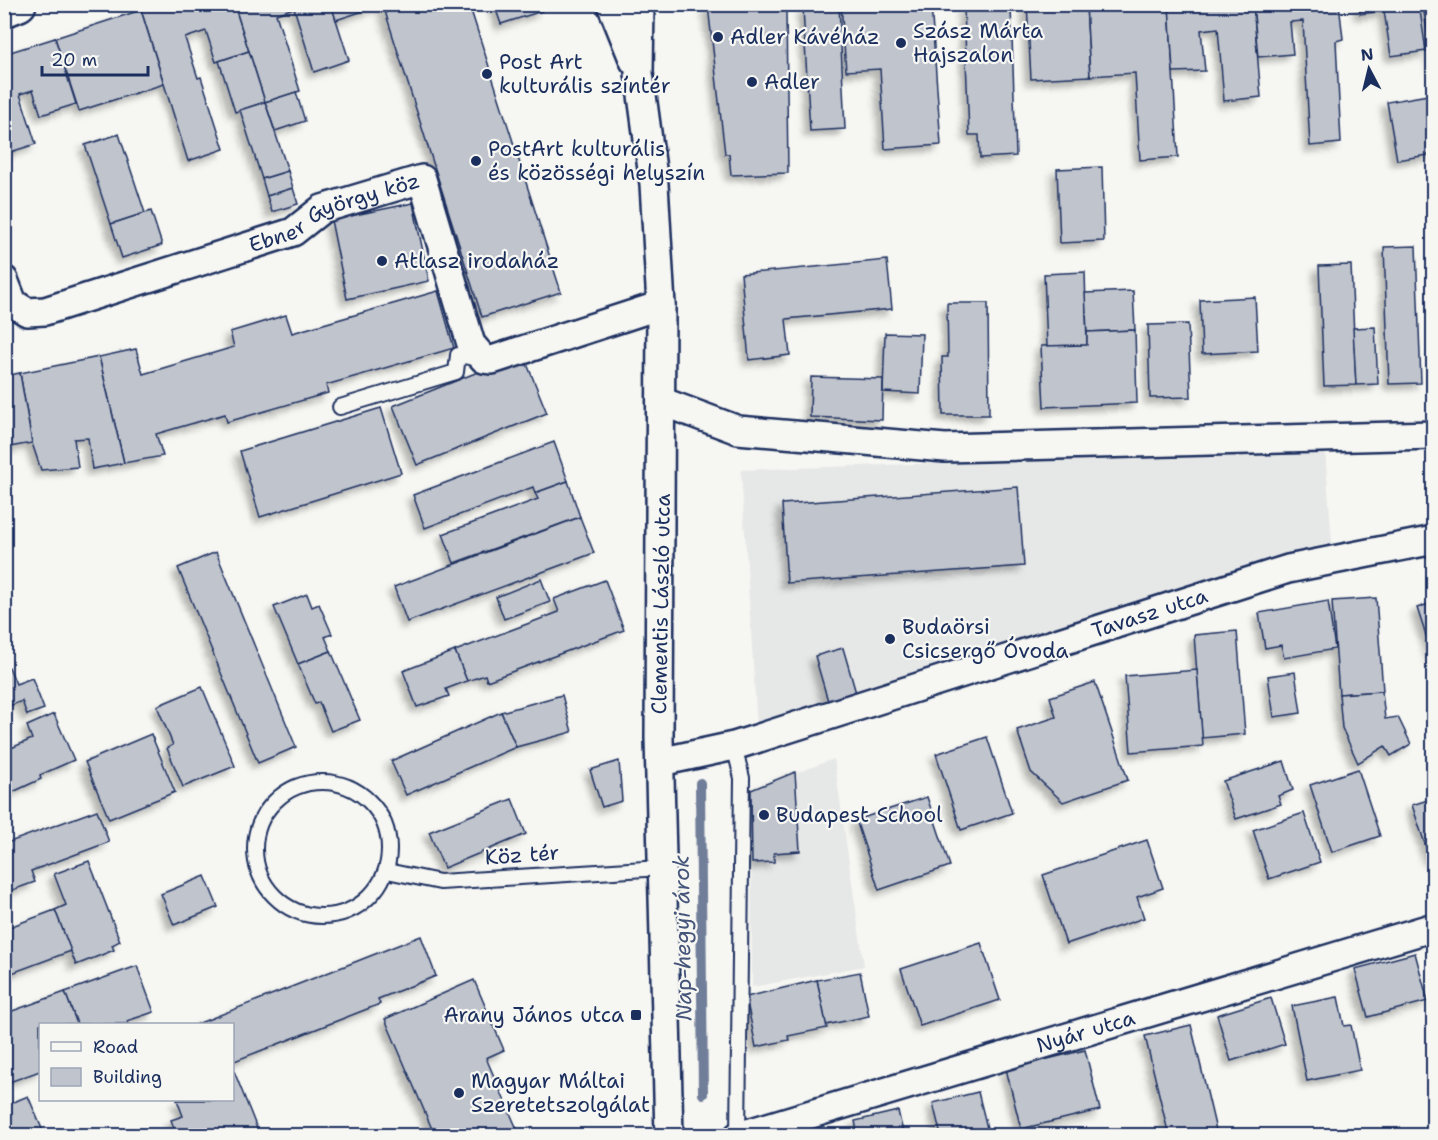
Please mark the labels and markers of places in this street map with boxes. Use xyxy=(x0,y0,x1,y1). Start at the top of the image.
place label: Szász Márta Hajszalon xyxy=(913,17,1043,69)
place label: Adler Kávéház xyxy=(730,23,880,51)
marker: Adler Kávéház xyxy=(711,30,725,44)
marker: Szász Márta Hajszalon xyxy=(894,36,908,50)
place label: Post Art kulturális színtér xyxy=(499,48,671,100)
marker: Post Art kulturális színtér xyxy=(480,67,494,81)
place label: Adler xyxy=(764,68,820,96)
marker: Adler xyxy=(745,75,759,89)
place label: PostArt kulturális és közösségi helyszín xyxy=(488,135,705,187)
marker: PostArt kulturális és közösségi helyszín xyxy=(469,154,483,168)
place label: Atlasz irodaház xyxy=(394,247,559,275)
marker: Atlasz irodaház xyxy=(375,254,389,268)
place label: Budaörsi Csicsergő Óvoda xyxy=(902,613,1069,665)
marker: Budaörsi Csicsergő Óvoda xyxy=(883,632,897,646)
place label: Budapest School xyxy=(776,801,943,829)
marker: Budapest School xyxy=(757,808,771,822)
place label: Arany János utca xyxy=(443,1001,624,1029)
marker: Arany János utca xyxy=(629,1008,643,1022)
place label: Magyar Máltai Szeretetszolgálat xyxy=(471,1067,650,1119)
marker: Magyar Máltai Szeretetszolgálat xyxy=(452,1086,466,1100)

